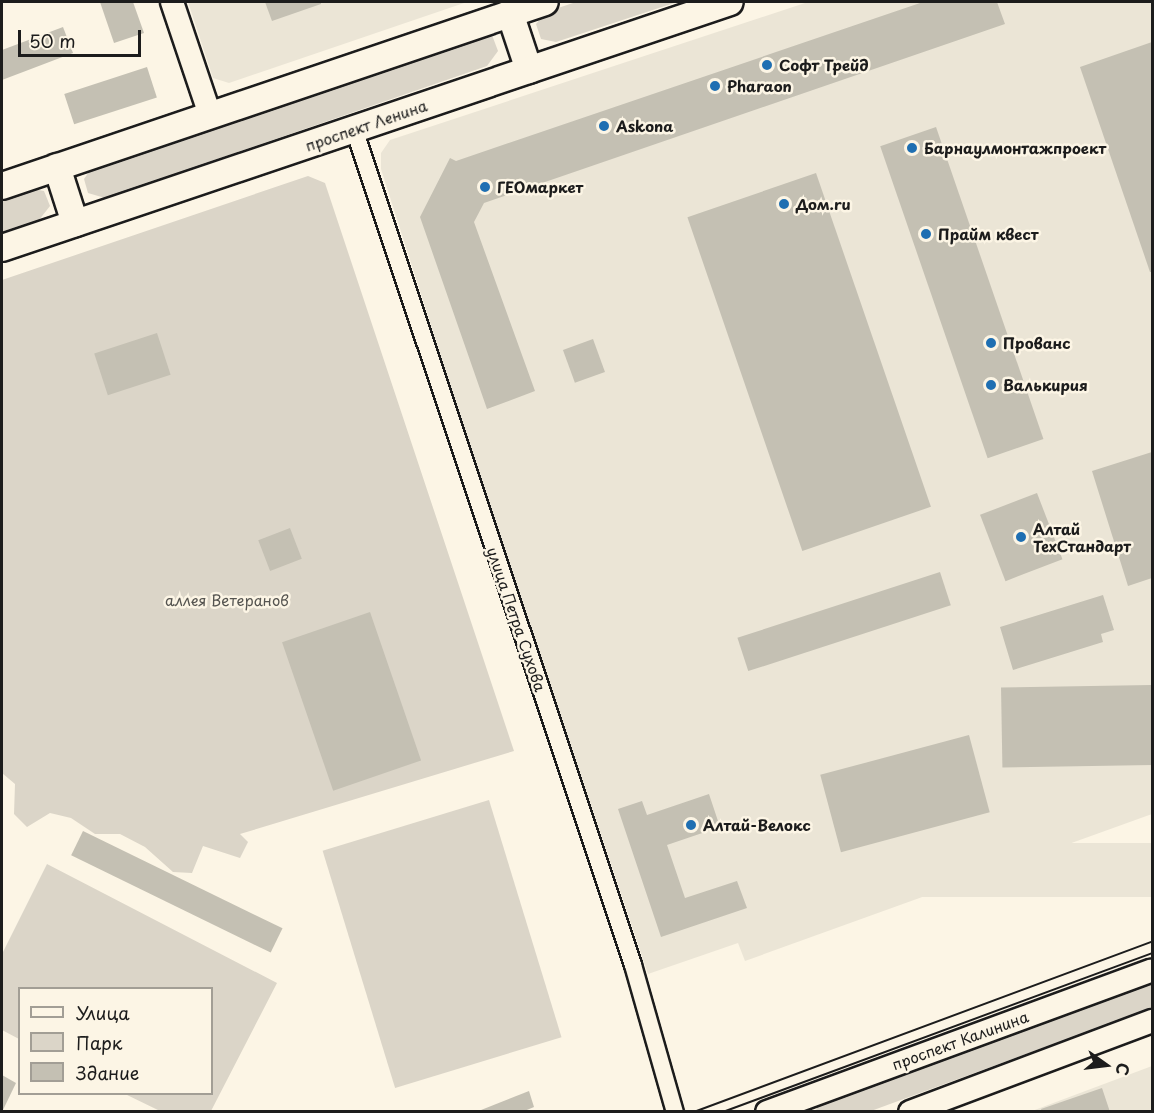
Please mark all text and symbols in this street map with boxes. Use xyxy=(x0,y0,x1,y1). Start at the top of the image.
scale bar xyxy=(21,18,144,56)
text: 50 m xyxy=(29,27,76,54)
place label: Софт Трейд xyxy=(779,56,869,74)
marker: Софт Трейд xyxy=(760,58,774,72)
place label: Pharaon xyxy=(727,77,792,95)
marker: Pharaon xyxy=(708,79,722,93)
street label: проспект Ленина xyxy=(302,96,430,154)
place label: Askona xyxy=(616,117,673,135)
marker: Askona xyxy=(597,119,611,133)
place label: Барнаулмонтажпроект xyxy=(924,139,1106,157)
marker: Барнаулмонтажпроект xyxy=(905,141,919,155)
place label: ГЕОмаркет xyxy=(497,178,583,196)
marker: ГЕОмаркет xyxy=(478,180,492,194)
place label: Дом.ru xyxy=(796,195,851,213)
marker: Дом.ru xyxy=(777,197,791,211)
place label: Прайм квест xyxy=(938,225,1039,243)
marker: Прайм квест xyxy=(919,227,933,241)
place label: Прованс xyxy=(1003,334,1071,352)
marker: Прованс xyxy=(984,336,998,350)
place label: Валькирия xyxy=(1003,376,1088,394)
marker: Валькирия xyxy=(984,378,998,392)
place label: Алтай ТехСтандарт xyxy=(1033,519,1131,554)
marker: Алтай ТехСтандарт xyxy=(1014,530,1028,544)
street label: улица Петра Сухова xyxy=(484,544,550,694)
park label: аллея Ветеранов xyxy=(165,591,289,609)
place label: Алтай-Велокс xyxy=(703,816,811,834)
marker: Алтай-Велокс xyxy=(684,818,698,832)
legend xyxy=(18,987,213,1095)
text: Улица xyxy=(76,999,130,1026)
street label: проспект Калинина xyxy=(889,1007,1031,1073)
text: Парк xyxy=(76,1029,122,1056)
north arrow xyxy=(1076,1035,1136,1095)
text: Здание xyxy=(76,1059,139,1086)
text: С xyxy=(1110,1061,1137,1078)

